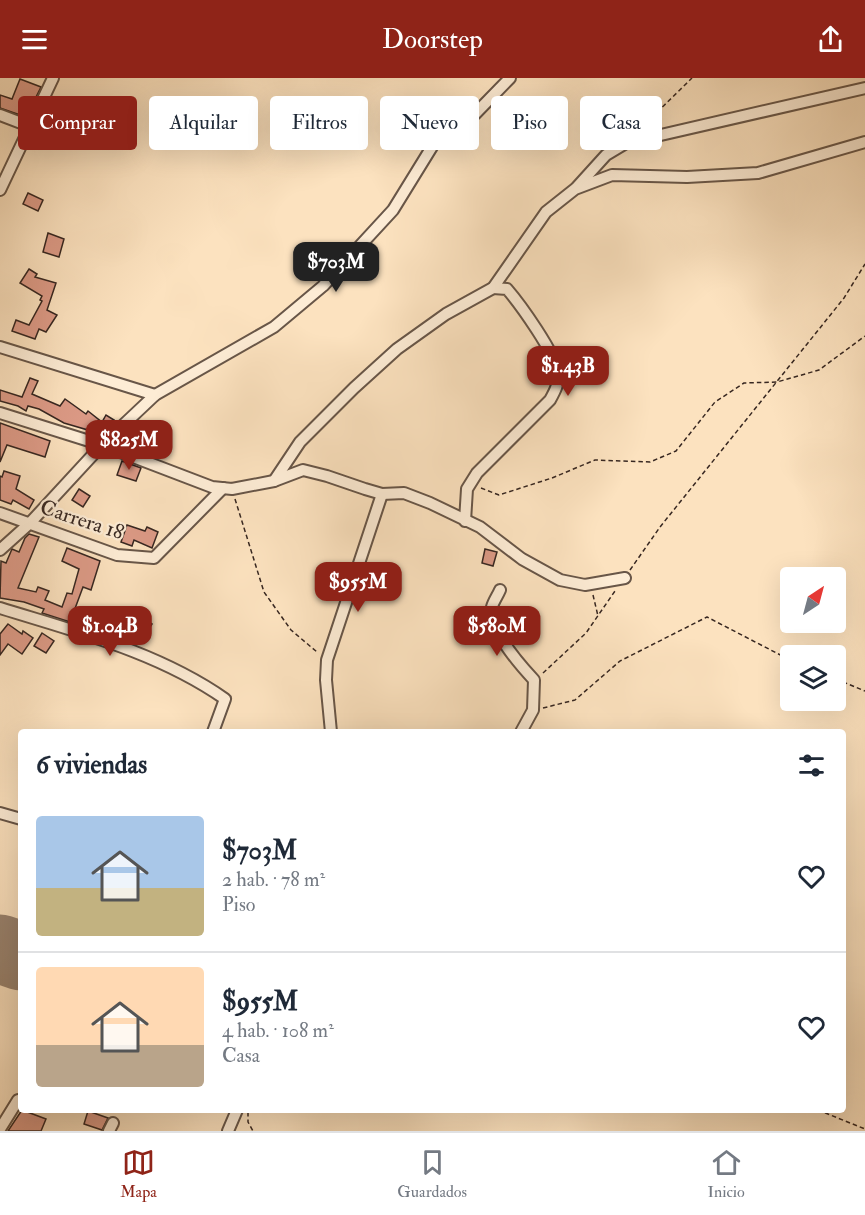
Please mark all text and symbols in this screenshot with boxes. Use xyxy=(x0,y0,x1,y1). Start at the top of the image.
icon: menu xyxy=(18,23,51,56)
text: Doorstep xyxy=(382,23,483,56)
icon: share xyxy=(814,23,847,56)
chip: Comprar xyxy=(18,96,137,150)
chip: Alquilar xyxy=(149,96,258,150)
chip: Filtros xyxy=(270,96,368,150)
chip: Nuevo xyxy=(380,96,479,150)
chip: Piso xyxy=(491,96,568,150)
chip: Casa xyxy=(580,96,662,150)
pin: $703M xyxy=(294,242,378,293)
text: $703M xyxy=(307,249,365,274)
pin: $1.43B xyxy=(519,346,617,397)
text: $1.43B xyxy=(541,353,595,378)
pin: $825M xyxy=(87,420,171,471)
text: $825M xyxy=(100,427,158,452)
street label: Carrera 18 xyxy=(37,494,127,546)
pin: $955M xyxy=(316,562,400,613)
north arrow xyxy=(780,567,846,633)
map controls xyxy=(780,567,846,711)
text: $955M xyxy=(329,569,387,594)
pin: $1.04B xyxy=(61,606,159,657)
pin: $580M xyxy=(455,606,539,657)
text: $1.04B xyxy=(82,613,138,638)
text: $580M xyxy=(467,613,527,638)
button: layers xyxy=(780,645,846,711)
text: 6 viviendas xyxy=(36,749,147,781)
icon: filters xyxy=(795,749,828,782)
text: $703M xyxy=(222,835,297,867)
icon: home xyxy=(84,840,156,912)
icon: heart xyxy=(795,860,828,893)
text: 2 hab. · 78 m² xyxy=(222,867,325,892)
text: Piso xyxy=(222,892,255,917)
text: $955M xyxy=(222,986,298,1018)
icon: home xyxy=(84,991,156,1063)
icon: heart xyxy=(795,1011,828,1044)
text: 4 hab. · 108 m² xyxy=(222,1018,334,1043)
text: Casa xyxy=(222,1043,260,1068)
tab: Mapa xyxy=(120,1146,157,1202)
tab: Guardados xyxy=(397,1146,467,1202)
tab: Inicio xyxy=(708,1146,745,1202)

